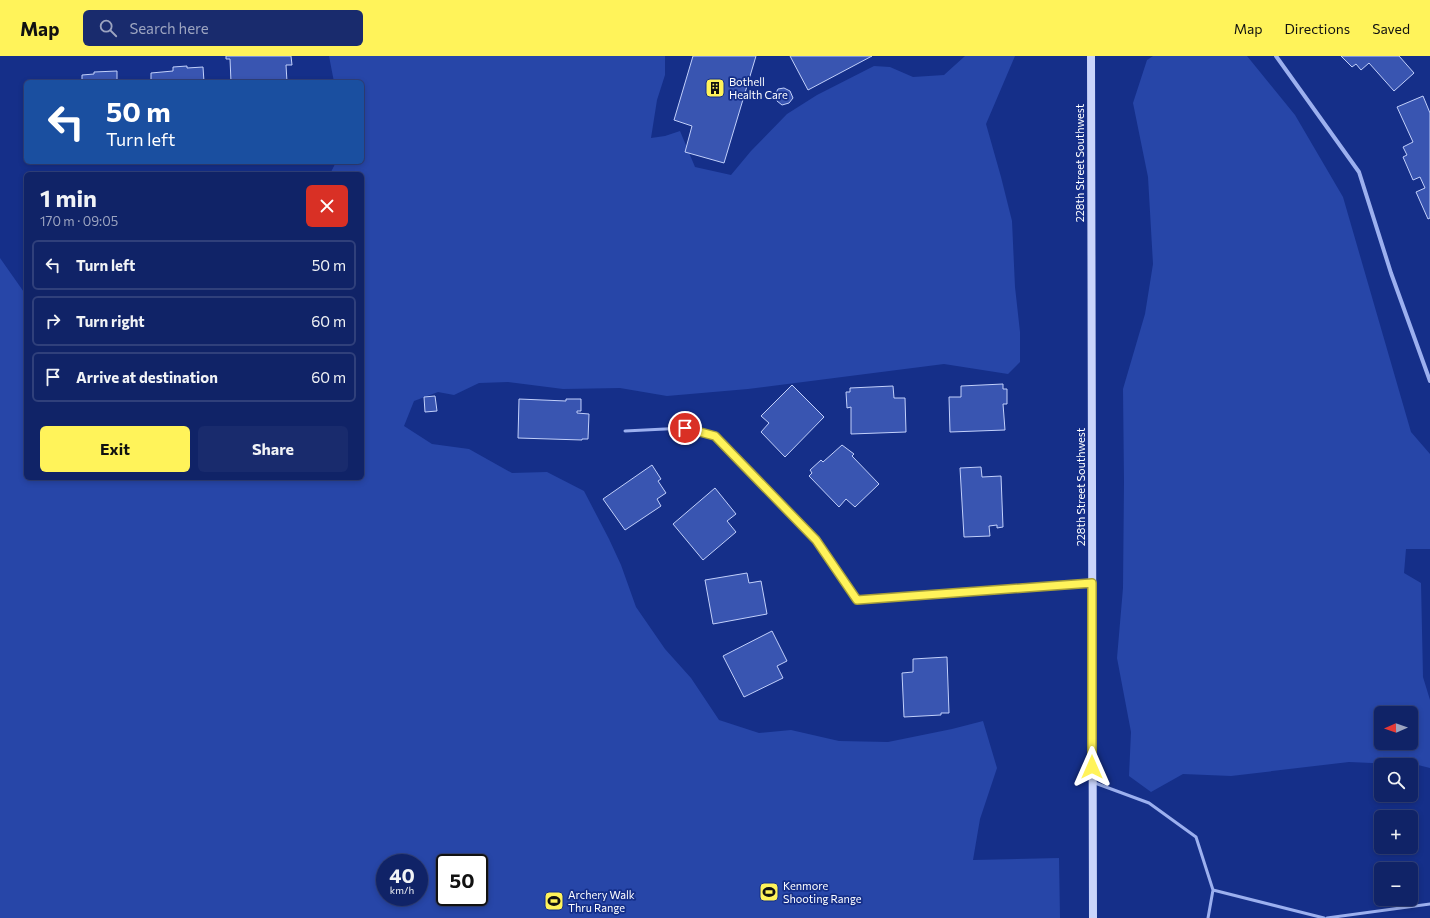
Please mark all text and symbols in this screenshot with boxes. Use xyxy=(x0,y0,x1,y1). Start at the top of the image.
search box xyxy=(83,10,363,46)
text: Map xyxy=(20,17,59,40)
icon: search xyxy=(97,17,119,39)
text: Search here xyxy=(129,19,209,37)
text: Map xyxy=(1234,20,1263,37)
text: Directions xyxy=(1285,20,1350,37)
text: Saved xyxy=(1372,20,1410,37)
place label: Bothell Health Care xyxy=(729,75,788,101)
building icon: Bothell Health Care xyxy=(704,77,726,99)
text: 50 m xyxy=(106,94,171,128)
icon: left xyxy=(40,96,92,148)
street label: 228th Street Southwest xyxy=(1073,103,1086,222)
text: Turn left xyxy=(106,128,175,150)
text: 1 min xyxy=(40,183,97,212)
button: close xyxy=(306,185,348,227)
text: 170 m · 09:05 xyxy=(40,213,118,229)
icon: left xyxy=(42,254,64,276)
text: Turn left xyxy=(76,256,135,274)
text: 50 m xyxy=(312,256,346,274)
icon: right xyxy=(42,310,64,332)
text: Turn right xyxy=(76,312,145,330)
text: 60 m xyxy=(311,312,346,330)
icon: arrive xyxy=(42,366,64,388)
text: Arrive at destination xyxy=(76,368,218,386)
text: 60 m xyxy=(311,368,346,386)
pin xyxy=(668,411,702,445)
icon: arrive xyxy=(674,417,696,439)
button: Exit xyxy=(40,426,190,472)
button: Share xyxy=(198,426,348,472)
street label: 228th Street Southwest xyxy=(1074,427,1087,546)
north arrow xyxy=(1374,706,1418,750)
map controls xyxy=(1374,706,1418,906)
position arrow xyxy=(1071,746,1113,788)
button: search xyxy=(1374,758,1418,802)
button: + xyxy=(1374,810,1418,854)
speed limit sign: 50 xyxy=(436,854,488,906)
button: − xyxy=(1374,862,1418,906)
text: 40 xyxy=(389,863,415,887)
place label: Kenmore Shooting Range xyxy=(783,879,862,905)
sports icon: Kenmore Shooting Range xyxy=(758,881,780,903)
text: km/h xyxy=(390,884,414,896)
place label: Archery Walk Thru Range xyxy=(568,888,635,914)
sports icon: Archery Walk Thru Range xyxy=(543,890,565,912)

